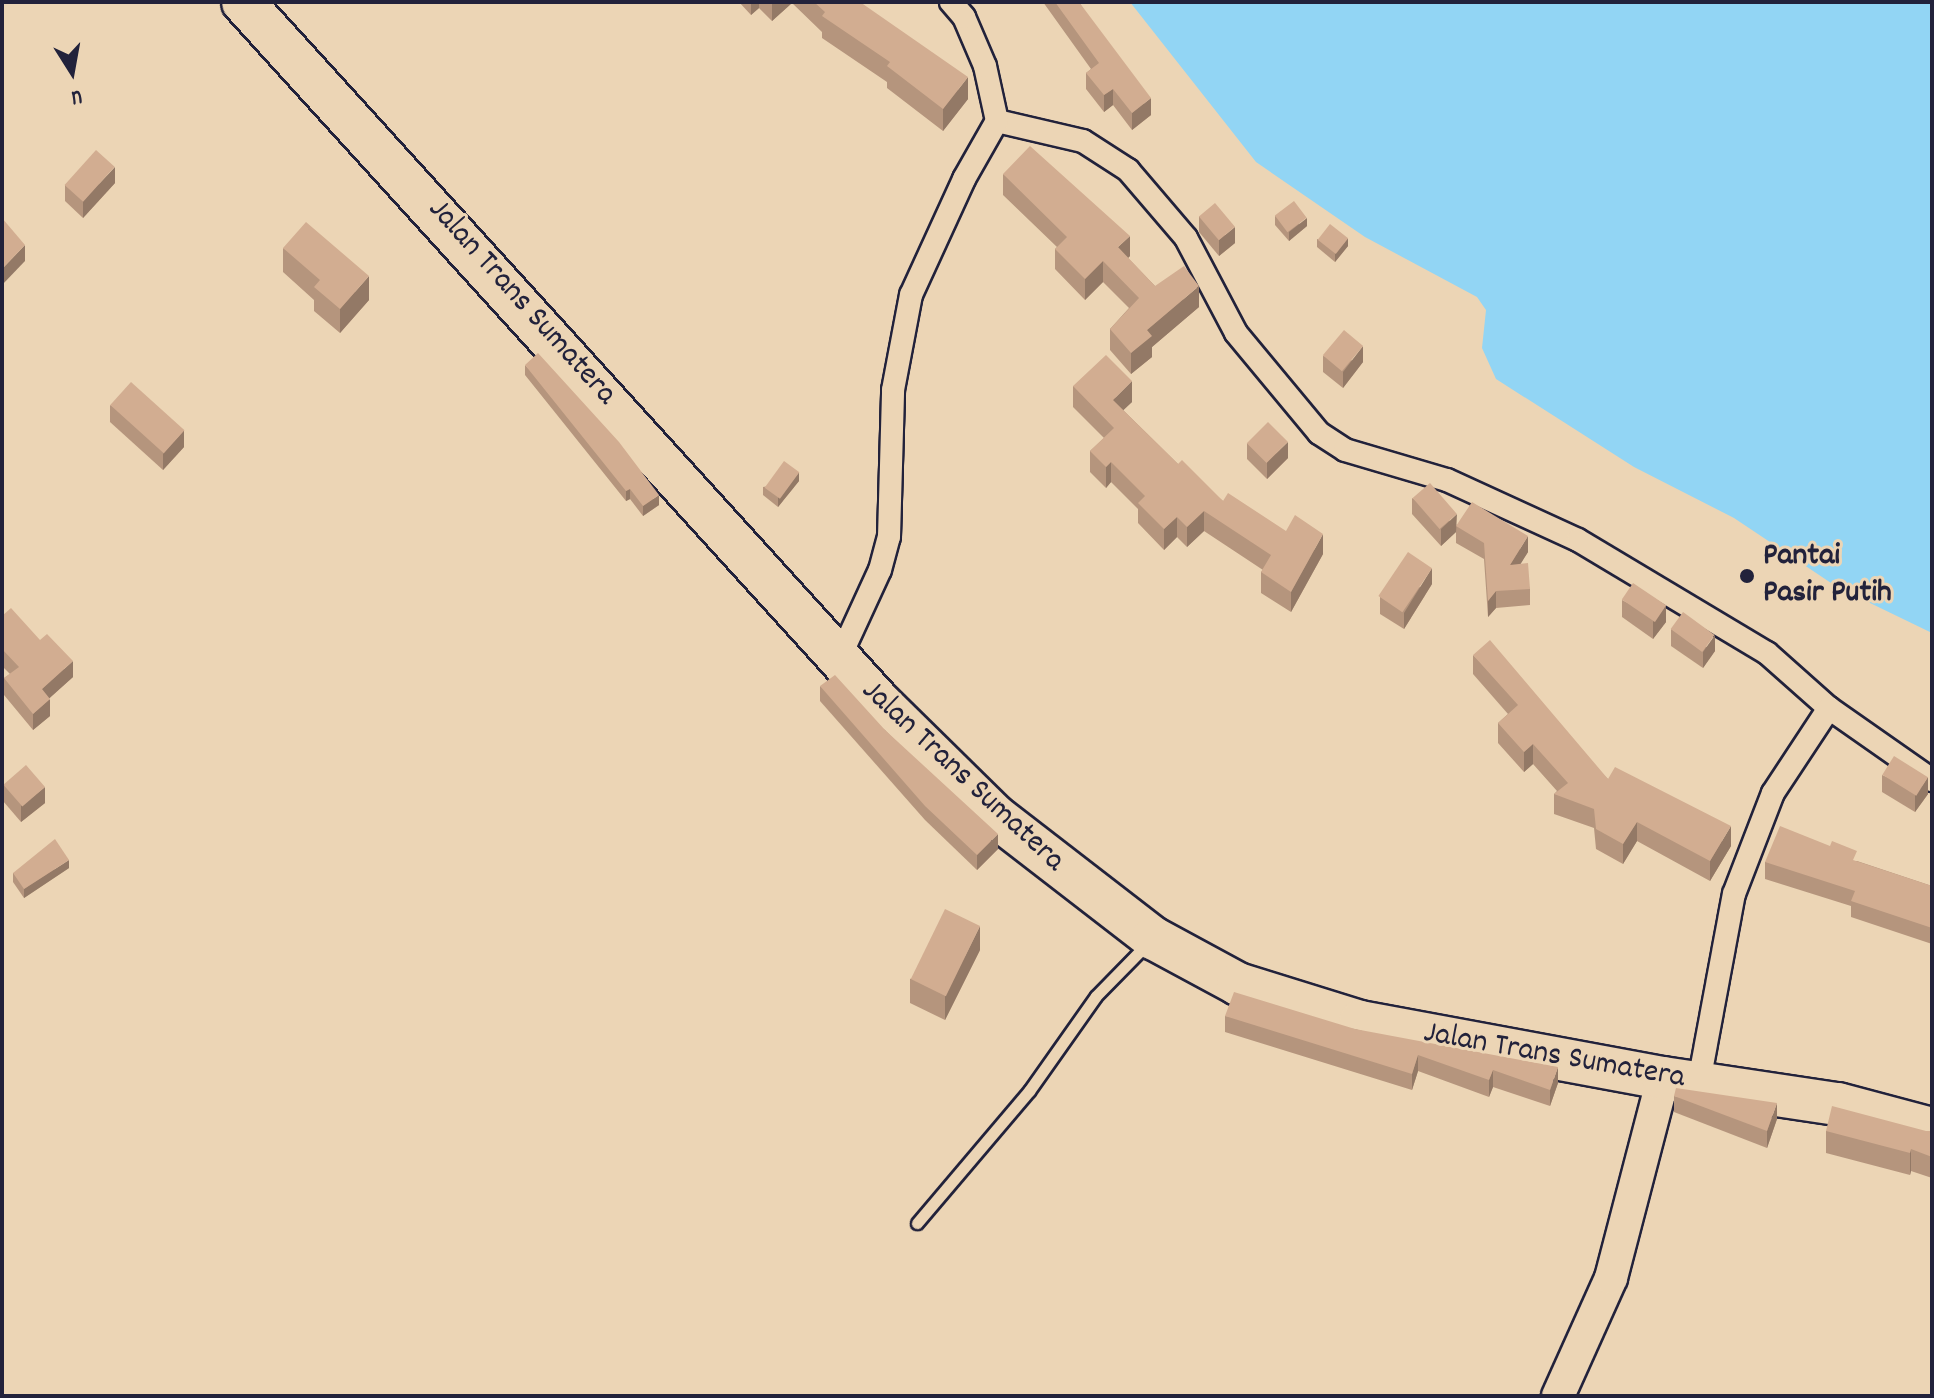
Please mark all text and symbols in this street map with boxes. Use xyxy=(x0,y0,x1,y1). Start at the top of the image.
north arrow xyxy=(32,32,112,112)
text: U xyxy=(69,80,85,112)
street label: Jalan Trans Sumatera xyxy=(418,192,624,414)
place label: Pantai Pasir Putih xyxy=(1763,539,1892,614)
marker: Pantai Pasir Putih xyxy=(1738,567,1756,585)
street label: Jalan Trans Sumatera xyxy=(852,673,1072,881)
street label: Jalan Trans Sumatera xyxy=(1421,1015,1687,1099)

